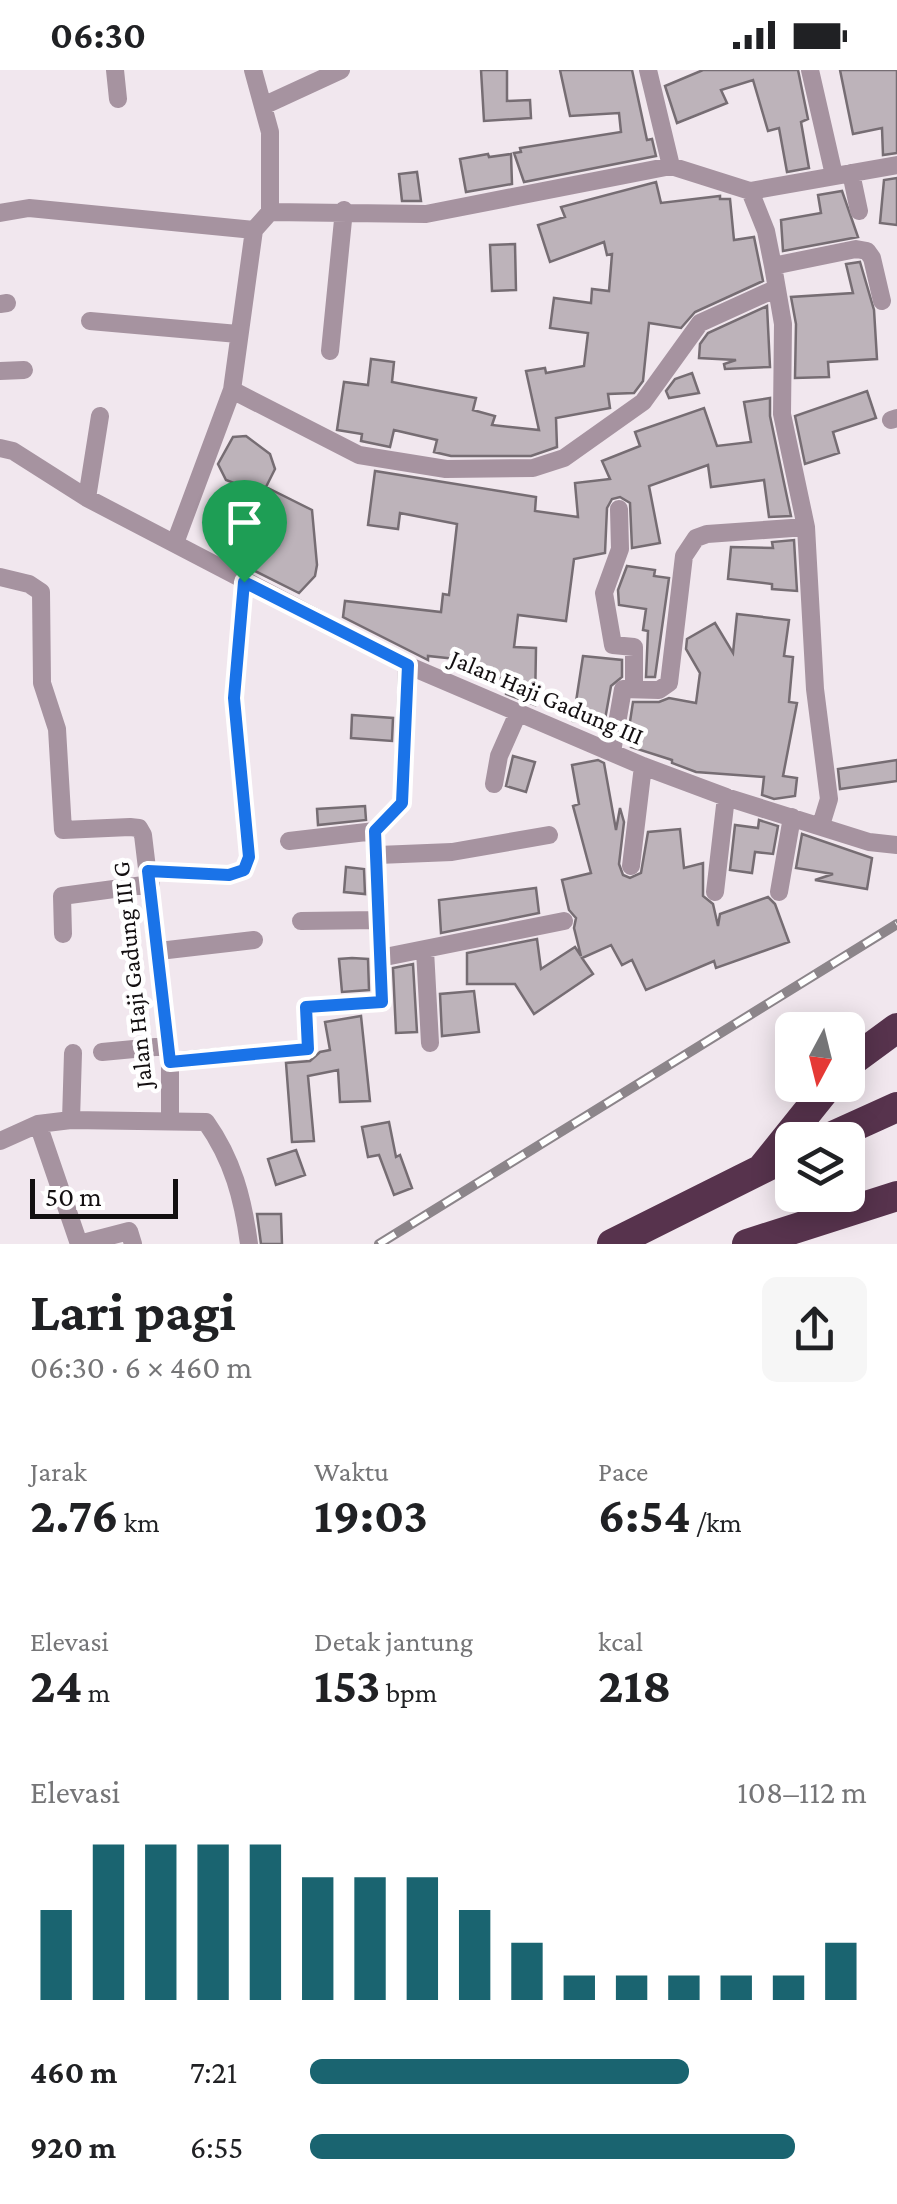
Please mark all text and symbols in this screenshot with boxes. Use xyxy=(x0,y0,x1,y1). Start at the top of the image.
text: 06:30 xyxy=(50,14,146,56)
pin xyxy=(202,480,287,583)
icon: arrive xyxy=(217,495,272,550)
street label: Jalan Haji Gadung III xyxy=(444,643,648,751)
street label: Jalan Haji Gadung III G xyxy=(107,860,159,1092)
north arrow xyxy=(775,1012,865,1102)
map controls xyxy=(775,1012,865,1212)
button: layers xyxy=(775,1122,865,1212)
scale bar xyxy=(30,1174,178,1218)
text: 50 m xyxy=(45,1181,102,1212)
button: share xyxy=(762,1277,867,1382)
text: Lari pagi xyxy=(30,1281,236,1342)
text: 06:30 · 6 × 460 m xyxy=(30,1349,252,1385)
text: Jarak xyxy=(30,1456,87,1487)
text: Waktu xyxy=(314,1456,389,1487)
text: Pace xyxy=(598,1456,648,1487)
text: 2.76 xyxy=(30,1487,119,1543)
text: 19:03 xyxy=(314,1487,428,1543)
text: 6:54 xyxy=(598,1487,691,1543)
text: km xyxy=(119,1507,160,1538)
text: /km xyxy=(691,1507,742,1538)
text: Elevasi xyxy=(30,1626,109,1657)
text: Detak jantung xyxy=(314,1626,473,1657)
text: kcal xyxy=(598,1626,643,1657)
text: 24 xyxy=(30,1657,82,1713)
text: 153 xyxy=(314,1657,380,1713)
text: 218 xyxy=(598,1657,671,1713)
text: m xyxy=(82,1677,110,1708)
text: bpm xyxy=(380,1677,437,1708)
text: Elevasi xyxy=(30,1774,120,1810)
text: 108–112 m xyxy=(737,1774,867,1810)
text: 460 m xyxy=(30,2054,117,2090)
text: 7:21 xyxy=(190,2054,237,2090)
text: 920 m xyxy=(30,2129,116,2165)
text: 6:55 xyxy=(190,2129,243,2165)

